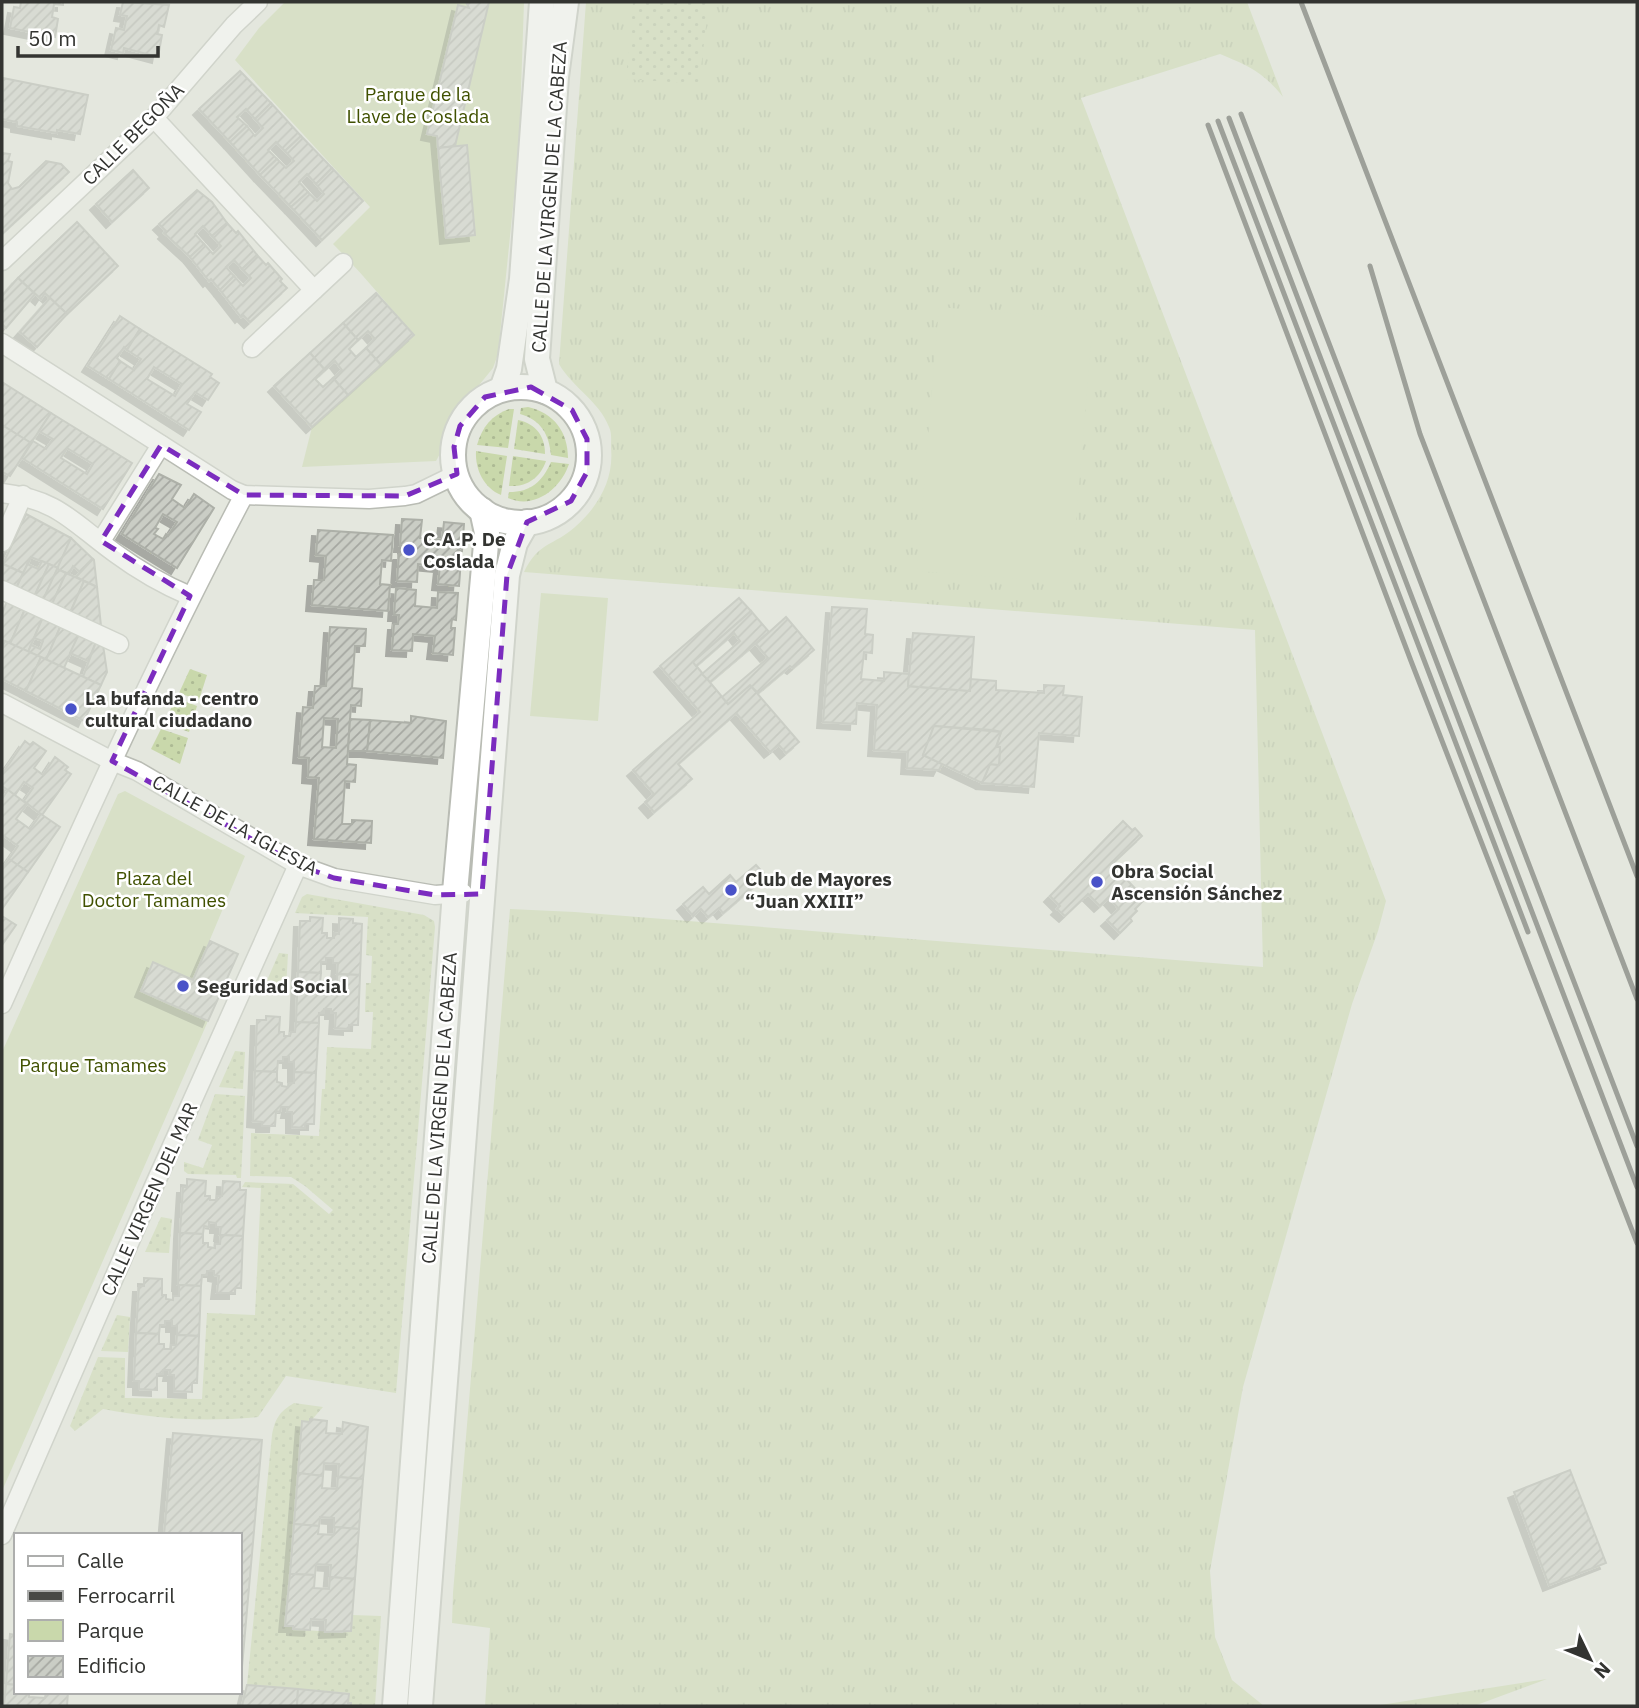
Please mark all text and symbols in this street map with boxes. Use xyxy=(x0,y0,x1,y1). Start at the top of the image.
scale bar xyxy=(18,14,158,58)
text: 50 m xyxy=(28,24,77,52)
street label: CALLE DE LA VIRGEN DE LA CABEZA xyxy=(526,40,572,354)
street label: CALLE BEGOÑA xyxy=(77,78,189,190)
park label: Parque de la Llave de Coslada xyxy=(347,82,489,128)
place label: C.A.P. De Coslada xyxy=(423,527,506,573)
marker: C.A.P. De Coslada xyxy=(401,542,417,558)
place label: La bufanda - centro cultural ciudadano xyxy=(85,686,259,732)
marker: La bufanda - centro cultural ciudadano xyxy=(63,701,79,717)
street label: CALLE DE LA IGLESIA xyxy=(148,770,322,880)
place label: Obra Social Ascensión Sánchez xyxy=(1111,859,1283,905)
park label: Plaza del Doctor Tamames xyxy=(82,866,226,912)
place label: Club de Mayores “Juan XXIII” xyxy=(745,867,892,913)
marker: Obra Social Ascensión Sánchez xyxy=(1089,874,1105,890)
marker: Club de Mayores “Juan XXIII” xyxy=(723,882,739,898)
street label: CALLE DE LA VIRGEN DE LA CABEZA xyxy=(416,951,462,1265)
place label: Seguridad Social xyxy=(197,974,347,998)
marker: Seguridad Social xyxy=(175,978,191,994)
park label: Parque Tamames xyxy=(19,1053,167,1077)
street label: CALLE VIRGEN DEL MAR xyxy=(95,1098,203,1300)
legend xyxy=(14,1533,242,1694)
text: Calle xyxy=(77,1546,124,1574)
text: Ferrocarril xyxy=(77,1581,175,1609)
text: Parque xyxy=(77,1616,144,1644)
north arrow xyxy=(1555,1624,1625,1694)
text: Edificio xyxy=(77,1651,146,1679)
text: N xyxy=(1589,1657,1616,1684)

